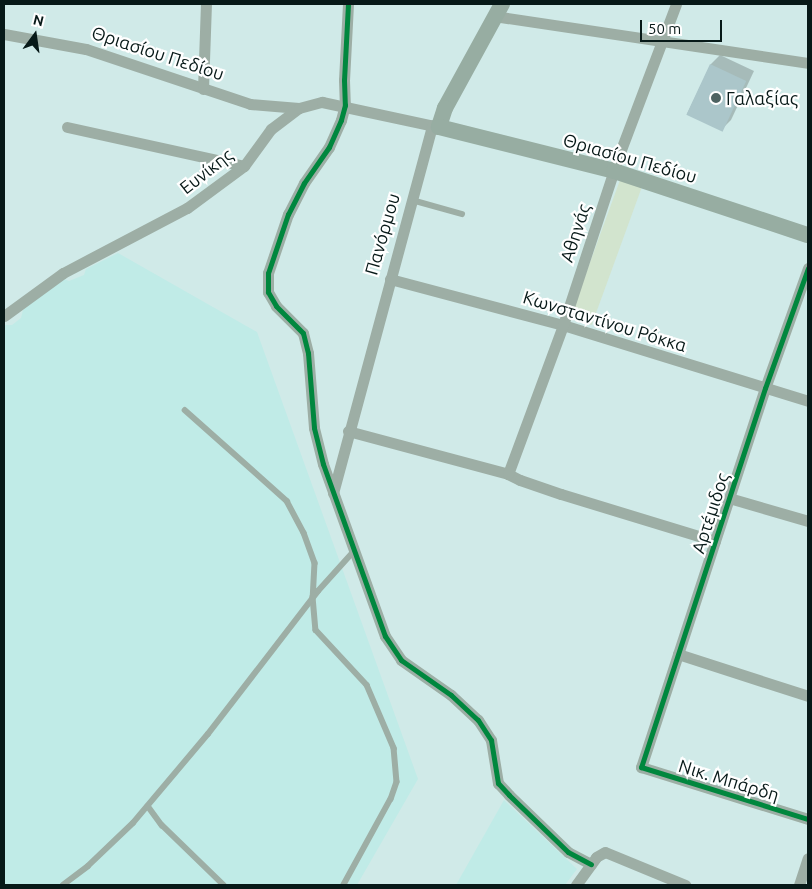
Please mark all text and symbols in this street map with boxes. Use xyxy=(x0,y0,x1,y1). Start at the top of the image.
north arrow xyxy=(10,10,60,60)
scale bar xyxy=(642,10,724,42)
text: N xyxy=(32,11,46,29)
text: 50 m xyxy=(648,20,681,37)
street label: Θριασίου Πεδίου xyxy=(89,21,227,85)
place label: Γαλαξίας xyxy=(726,87,798,109)
marker: Γαλαξίας xyxy=(710,92,722,104)
street label: Θριασίου Πεδίου xyxy=(561,129,699,187)
street label: Ευνίκης xyxy=(175,144,237,198)
street label: Πανόρμου xyxy=(360,191,404,277)
street label: Αθηνάς xyxy=(555,201,595,265)
street label: Κωνσταντίνου Ρόκκα xyxy=(521,286,689,356)
street label: Αρτέμιδος xyxy=(687,470,733,556)
street label: Νικ. Μπάρδη xyxy=(676,754,782,806)

